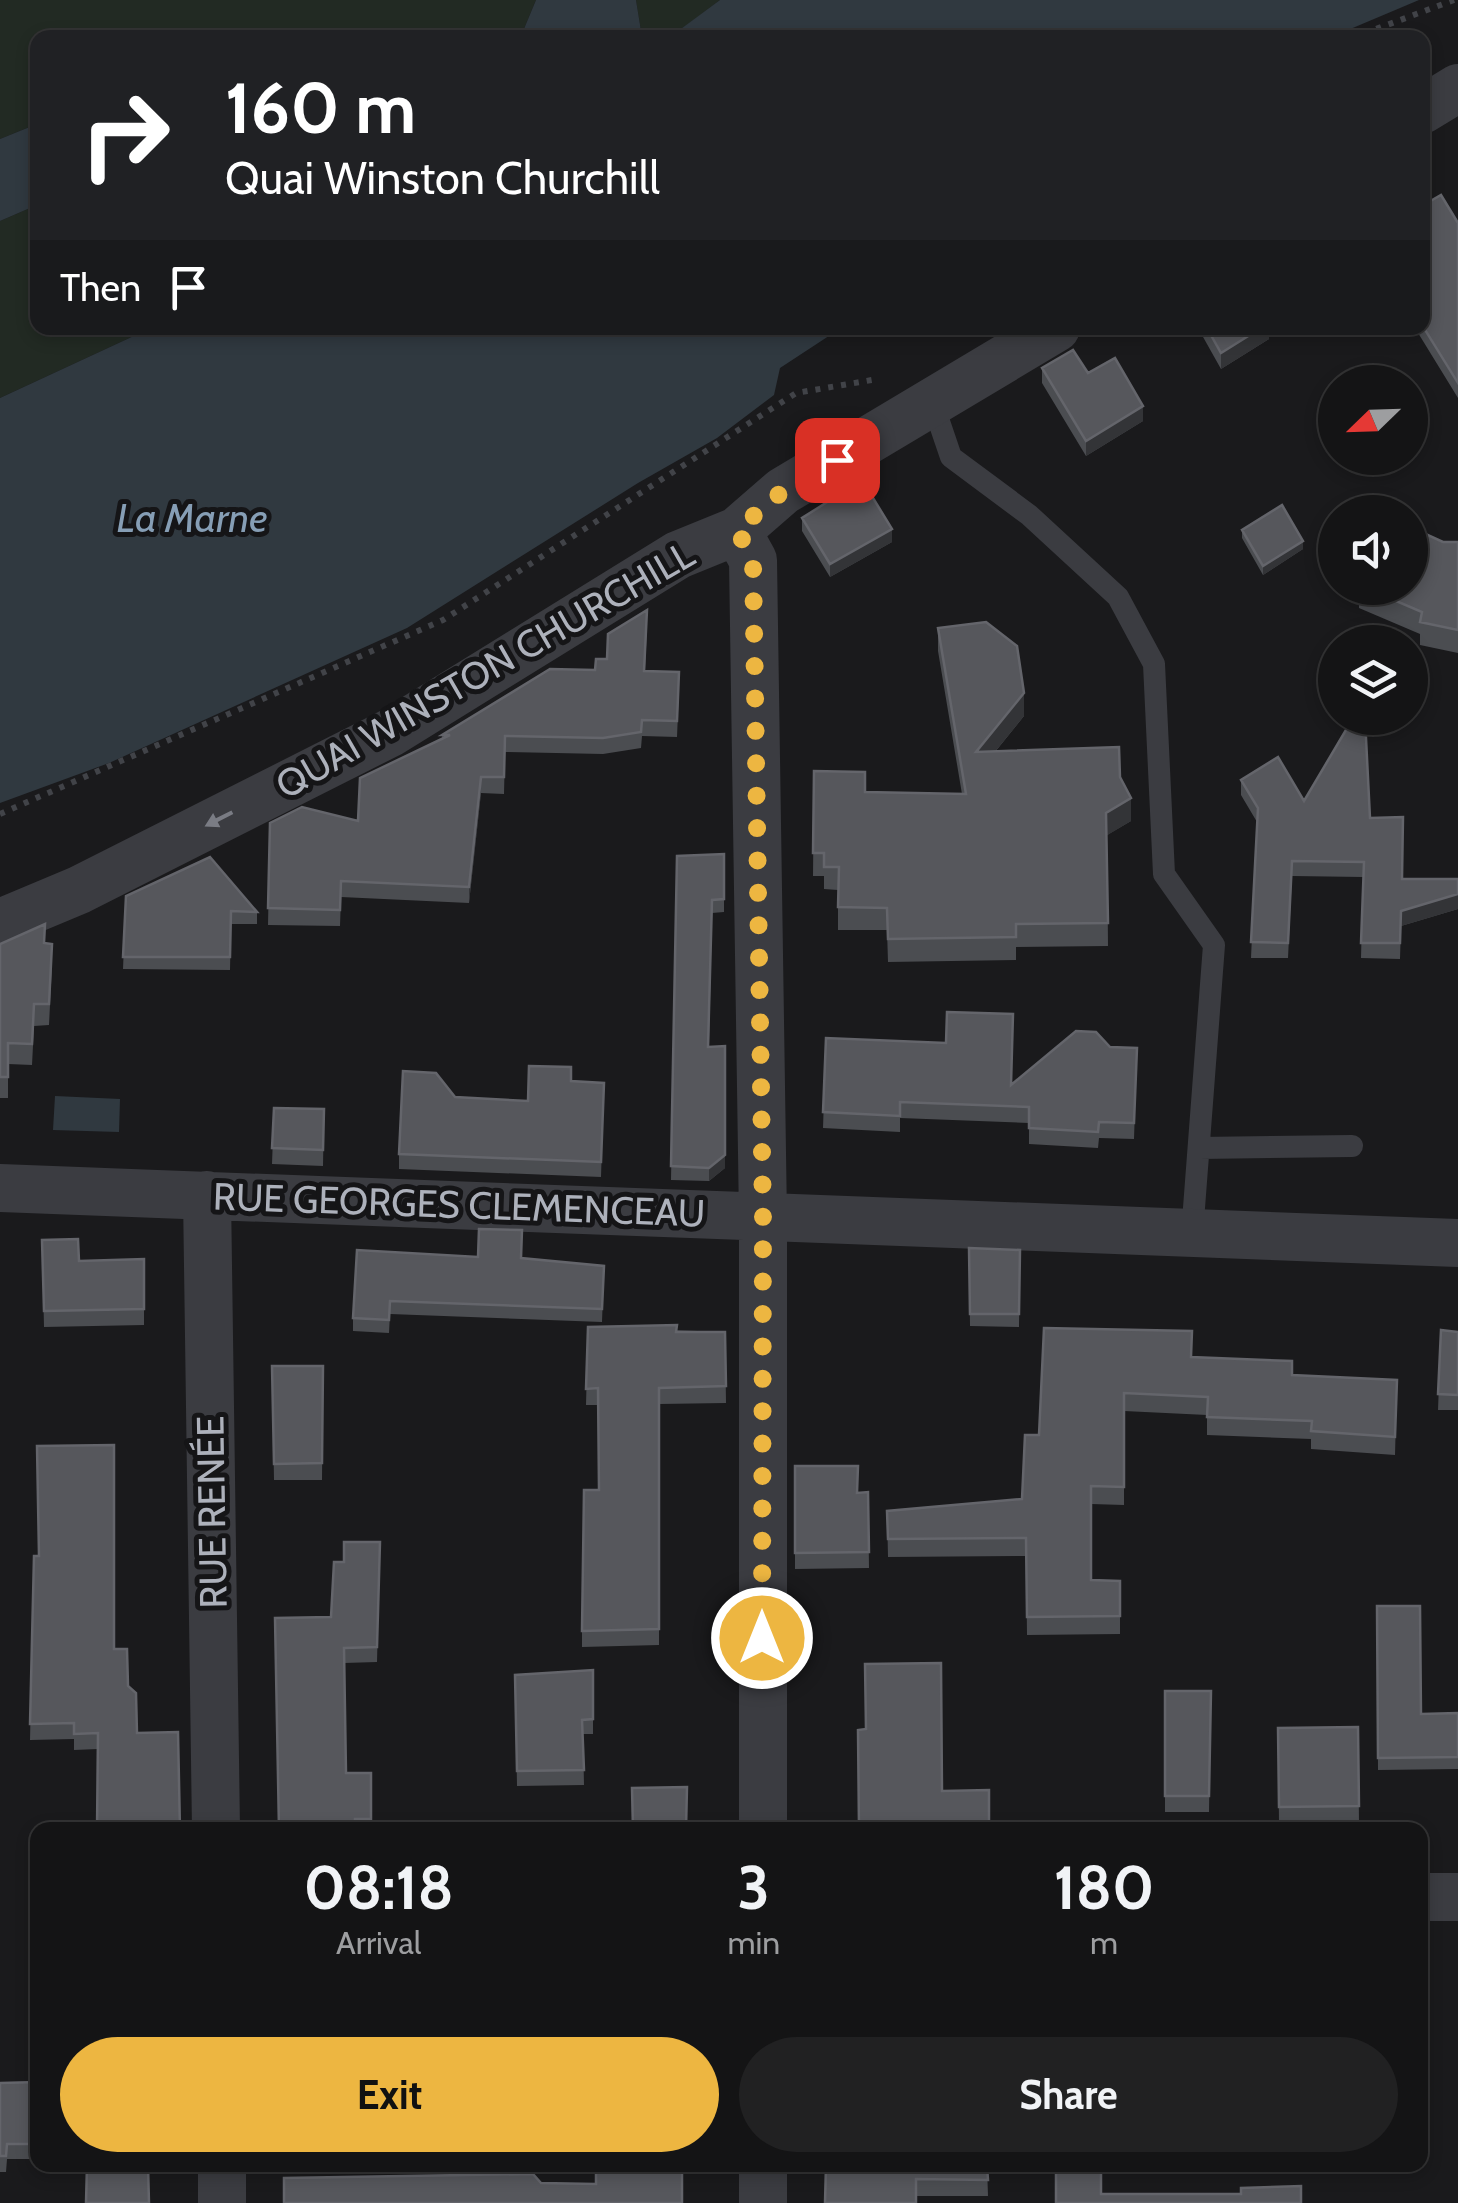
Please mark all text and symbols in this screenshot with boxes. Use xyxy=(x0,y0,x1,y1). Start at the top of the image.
text: 160 m xyxy=(225,65,416,151)
icon: right xyxy=(60,70,190,200)
text: Quai Winston Churchill xyxy=(225,151,660,205)
icon: arrive xyxy=(161,260,216,315)
text: Then xyxy=(60,264,141,311)
north arrow xyxy=(1318,365,1428,475)
map controls xyxy=(1318,365,1428,735)
pin xyxy=(795,418,880,503)
icon: arrive xyxy=(810,433,865,488)
water label: La Marne xyxy=(116,493,268,542)
button: sound xyxy=(1318,495,1428,605)
street label: QUAI WINSTON CHURCHILL xyxy=(267,530,702,809)
button: layers xyxy=(1318,625,1428,735)
one-way arrow xyxy=(204,810,233,827)
street label: RUE GEORGES CLEMENCEAU xyxy=(212,1172,706,1237)
street label: RUE RENÉE xyxy=(186,1415,237,1609)
position arrow xyxy=(710,1586,814,1690)
text: 08:18 xyxy=(304,1851,454,1924)
text: 3 xyxy=(738,1851,770,1924)
text: 180 xyxy=(1054,1851,1154,1924)
text: Arrival xyxy=(336,1923,421,1962)
text: min xyxy=(727,1923,780,1962)
text: m xyxy=(1090,1923,1118,1962)
button: Exit xyxy=(60,2037,719,2152)
button: Share xyxy=(739,2037,1398,2152)

